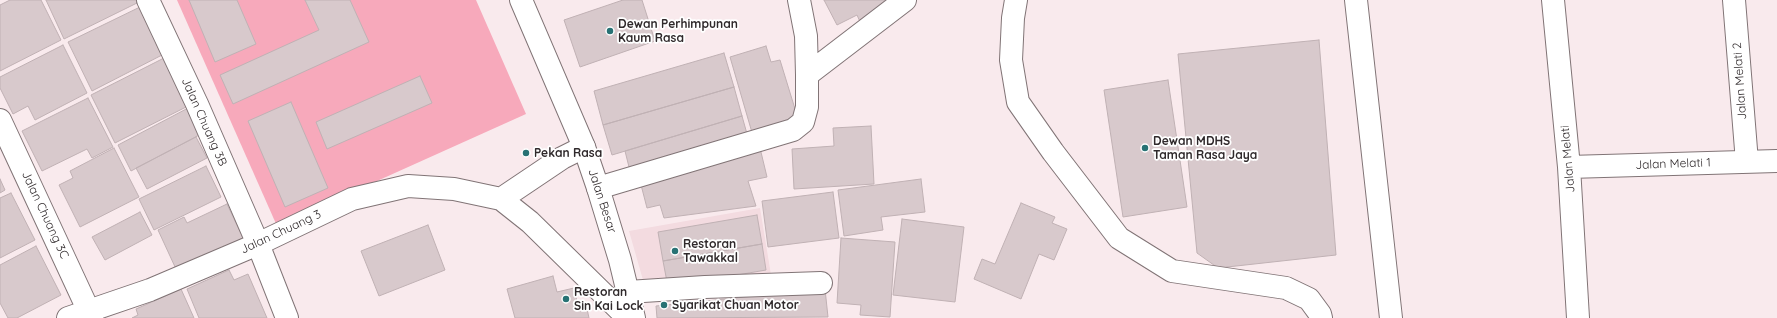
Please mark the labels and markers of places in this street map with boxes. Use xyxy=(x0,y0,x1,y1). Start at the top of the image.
place label: Dewan Perhimpunan Kaum Rasa xyxy=(618,17,738,45)
marker: Dewan Perhimpunan Kaum Rasa xyxy=(605,26,615,36)
place label: Dewan MDHS Taman Rasa Jaya xyxy=(1153,134,1257,162)
marker: Dewan MDHS Taman Rasa Jaya xyxy=(1140,143,1150,153)
place label: Pekan Rasa xyxy=(534,146,602,160)
marker: Pekan Rasa xyxy=(521,148,531,158)
place label: Restoran Tawakkal xyxy=(683,237,738,265)
marker: Restoran Tawakkal xyxy=(670,246,680,256)
place label: Restoran Sin Kai Lock xyxy=(574,285,643,313)
marker: Restoran Sin Kai Lock xyxy=(561,294,571,304)
place label: Syarikat Chuan Motor xyxy=(672,298,799,312)
marker: Syarikat Chuan Motor xyxy=(659,300,669,310)

